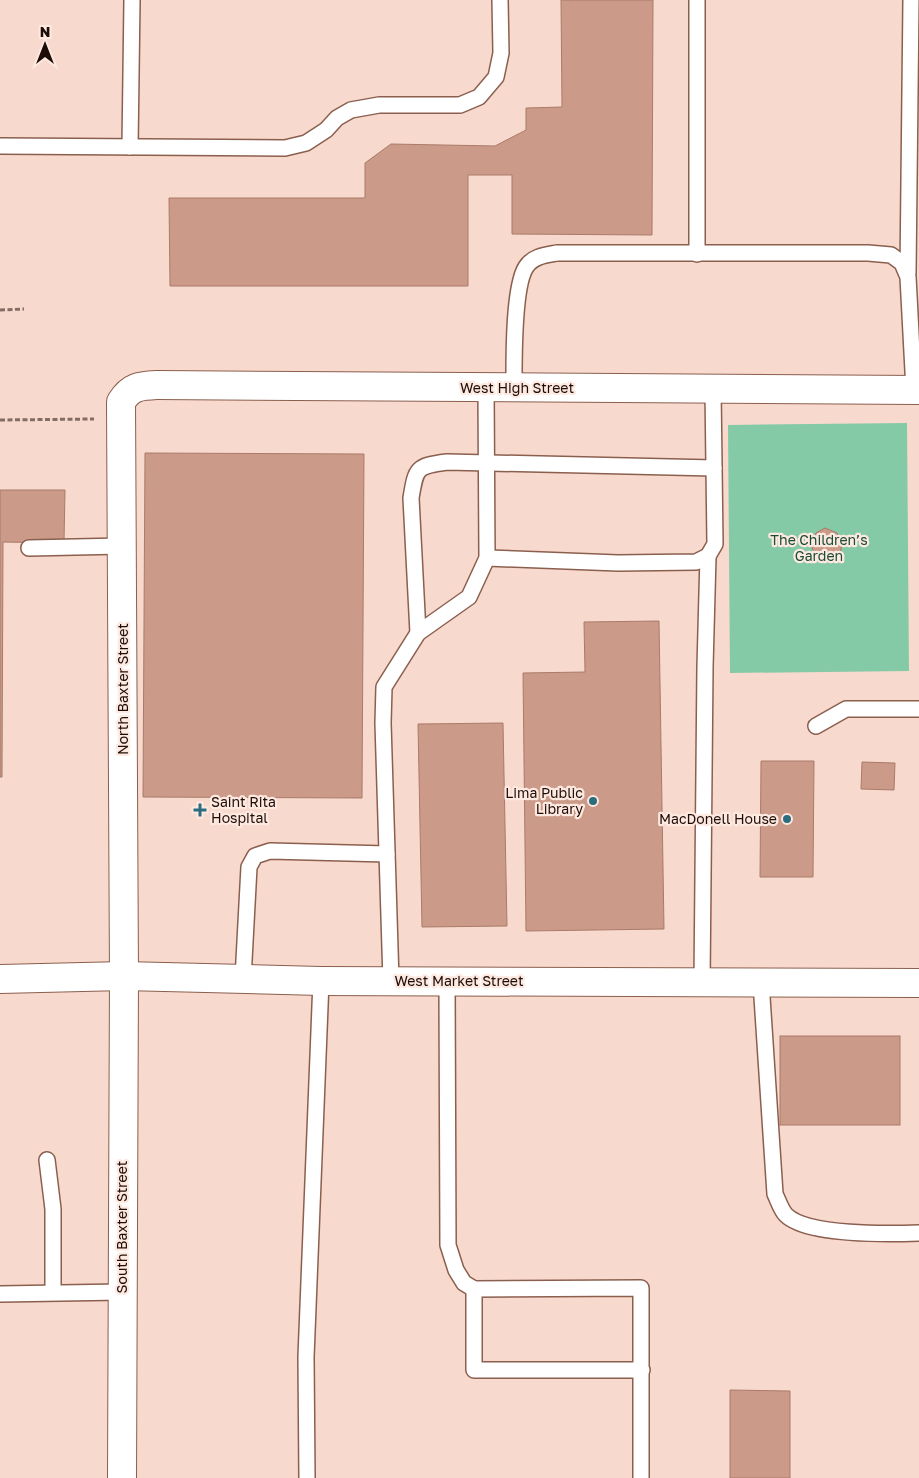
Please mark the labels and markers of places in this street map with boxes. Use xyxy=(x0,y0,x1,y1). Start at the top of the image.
place label: Lima Public Library xyxy=(505,784,583,817)
place label: Saint Rita Hospital xyxy=(211,793,276,826)
marker: Lima Public Library xyxy=(587,795,599,807)
marker: Saint Rita Hospital xyxy=(193,803,207,817)
place label: MacDonell House xyxy=(659,810,777,827)
marker: MacDonell House xyxy=(781,813,793,825)

